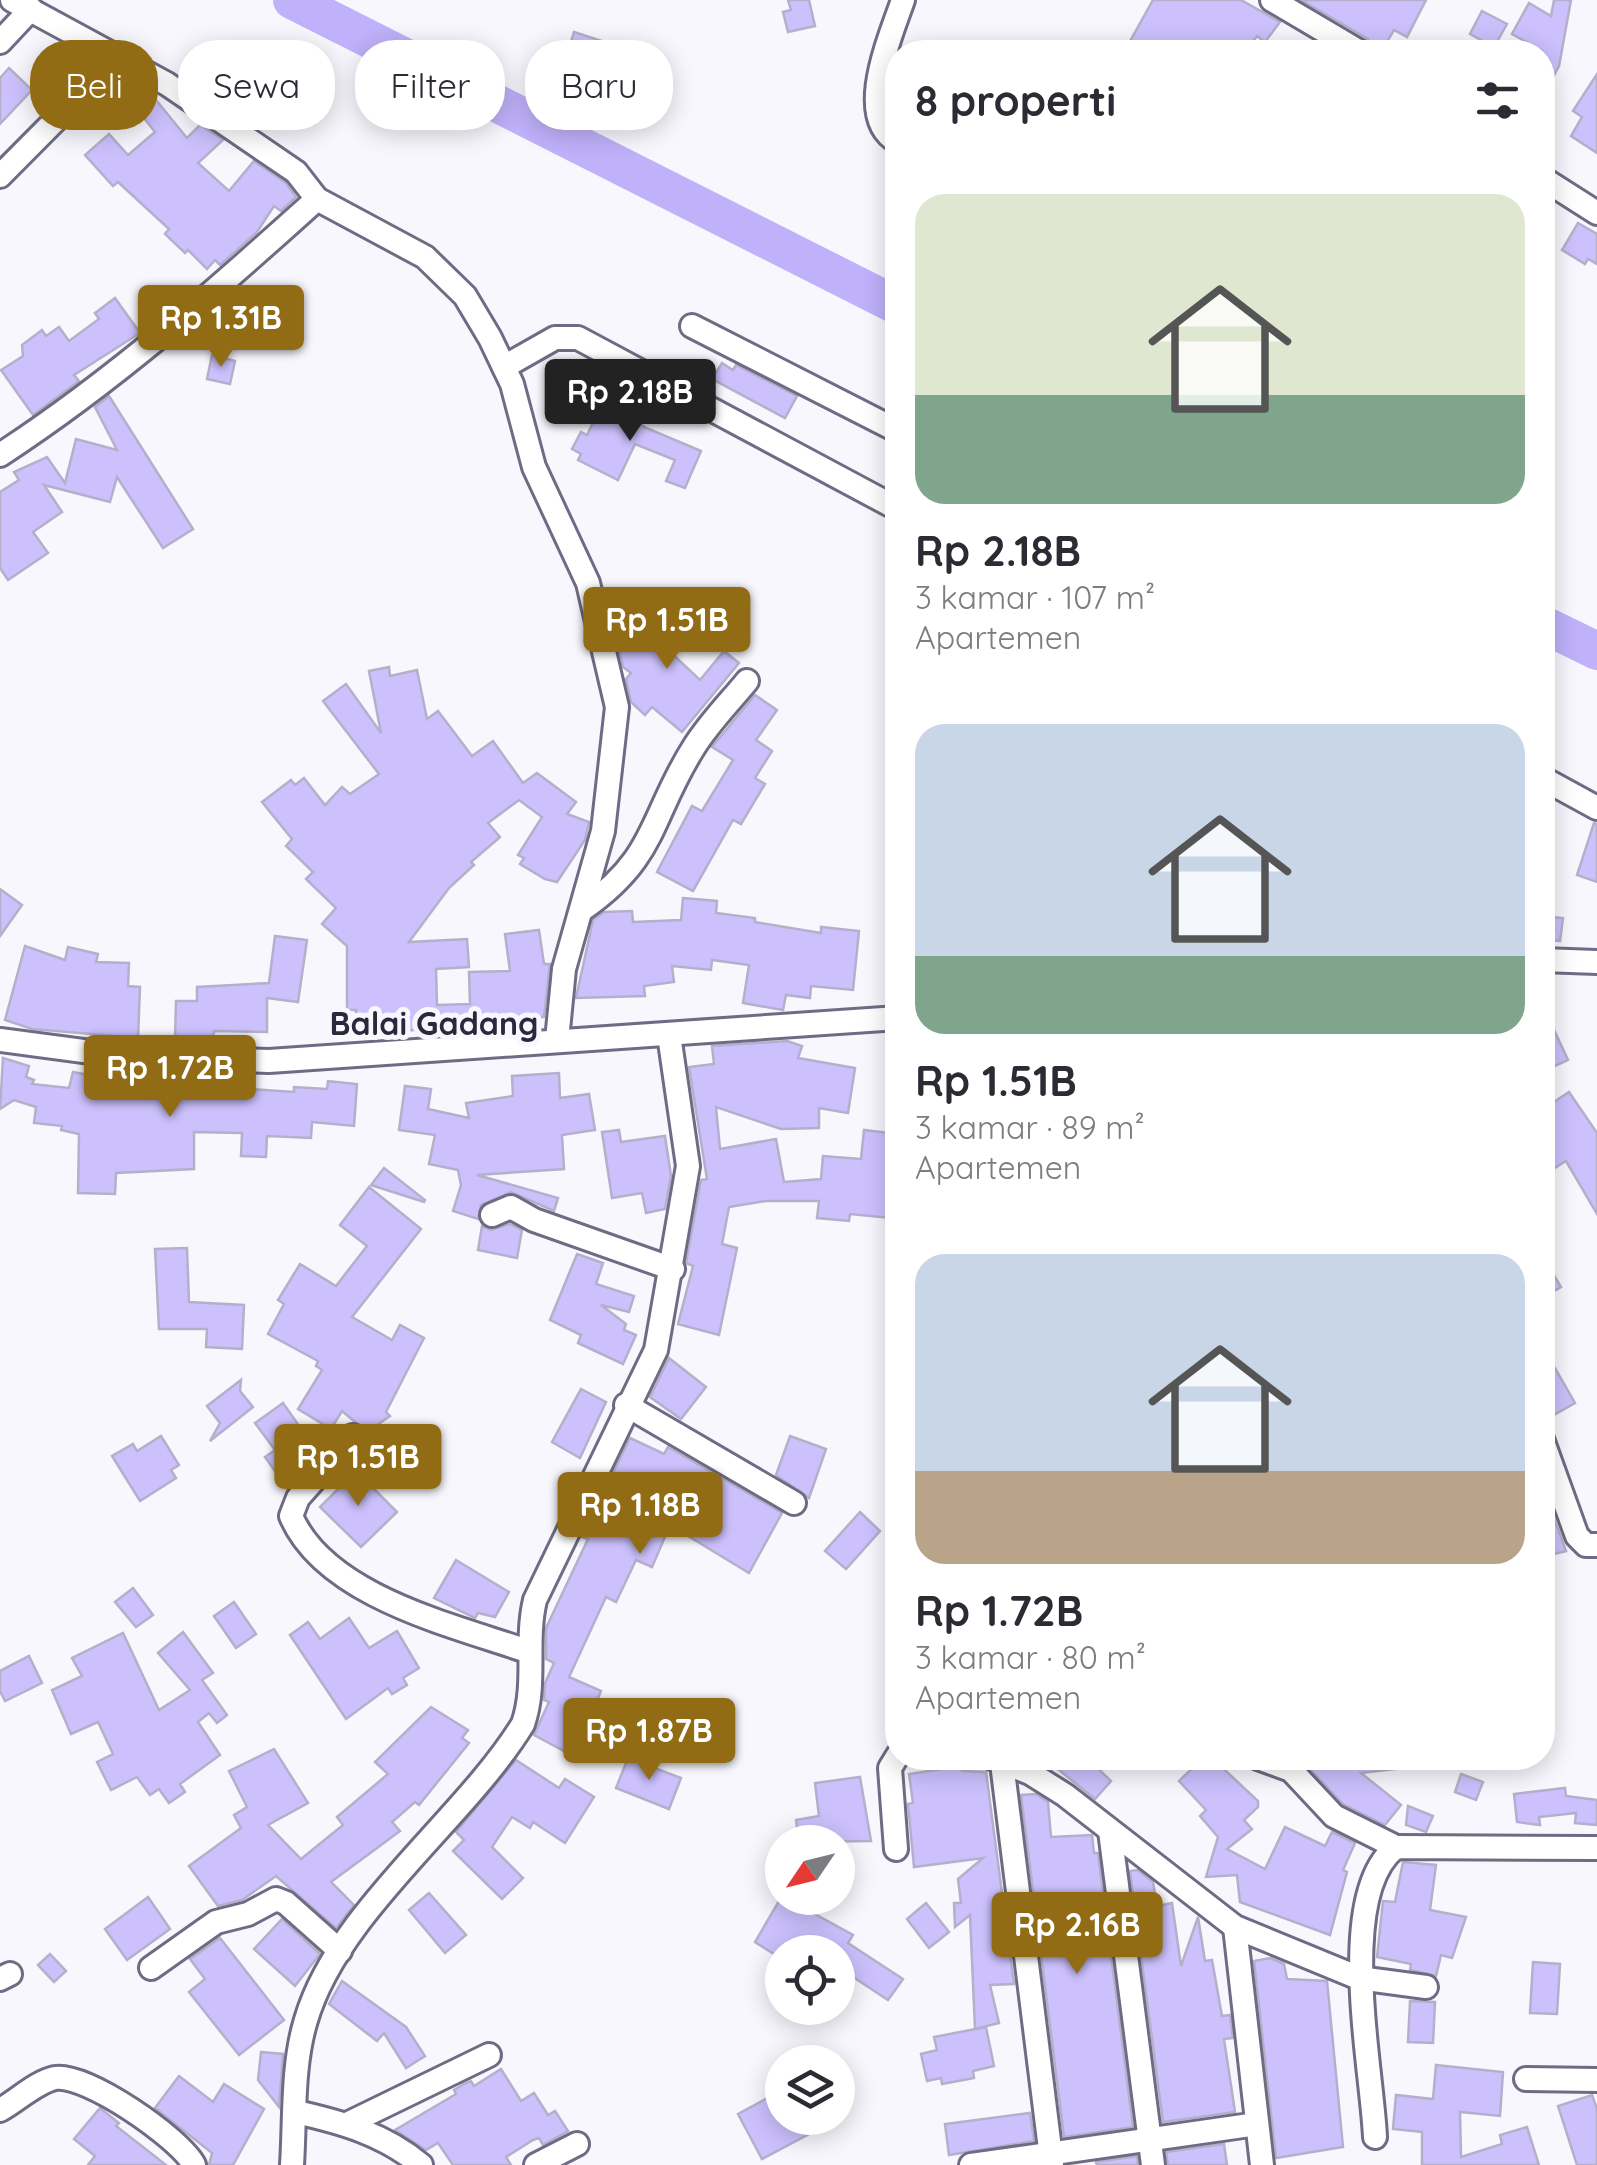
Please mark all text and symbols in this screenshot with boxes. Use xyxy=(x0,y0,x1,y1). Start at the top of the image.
chip: Beli xyxy=(30,40,158,130)
chip: Sewa xyxy=(178,40,335,130)
chip: Filter xyxy=(355,40,505,130)
chip: Baru xyxy=(525,40,673,130)
icon: filters xyxy=(1470,73,1525,128)
text: 8 properti xyxy=(915,74,1116,127)
icon: home xyxy=(1130,259,1310,439)
pin: Rp 1.31B xyxy=(118,285,324,370)
text: Rp 1.31B xyxy=(160,297,282,337)
pin: Rp 2.18B xyxy=(527,359,733,444)
text: Rp 2.18B xyxy=(567,371,693,411)
text: Rp 2.18B xyxy=(915,524,1081,577)
text: 3 kamar · 107 m² xyxy=(915,577,1155,617)
pin: Rp 1.51B xyxy=(564,587,770,672)
text: Rp 1.51B xyxy=(605,599,729,639)
text: Apartemen xyxy=(915,617,1081,657)
icon: home xyxy=(1130,789,1310,969)
district label: Balai Gadang xyxy=(330,1003,538,1043)
pin: Rp 1.72B xyxy=(67,1035,273,1120)
text: Rp 1.72B xyxy=(106,1047,234,1087)
text: Rp 1.51B xyxy=(915,1054,1077,1107)
text: 3 kamar · 89 m² xyxy=(915,1107,1145,1147)
text: Apartemen xyxy=(915,1147,1081,1187)
icon: home xyxy=(1130,1319,1310,1499)
pin: Rp 1.51B xyxy=(255,1424,461,1509)
text: Rp 1.51B xyxy=(296,1436,420,1476)
pin: Rp 1.18B xyxy=(537,1472,743,1557)
text: Rp 1.18B xyxy=(580,1484,700,1524)
text: Rp 1.72B xyxy=(915,1584,1083,1637)
text: 3 kamar · 80 m² xyxy=(915,1637,1146,1677)
text: Apartemen xyxy=(915,1677,1081,1717)
pin: Rp 1.87B xyxy=(546,1698,752,1783)
text: Rp 1.87B xyxy=(585,1710,713,1750)
north arrow xyxy=(765,1825,855,1915)
map controls xyxy=(765,1825,855,2135)
pin: Rp 2.16B xyxy=(974,1892,1180,1977)
text: Rp 2.16B xyxy=(1014,1904,1140,1944)
button: locate xyxy=(765,1935,855,2025)
button: layers xyxy=(765,2045,855,2135)

